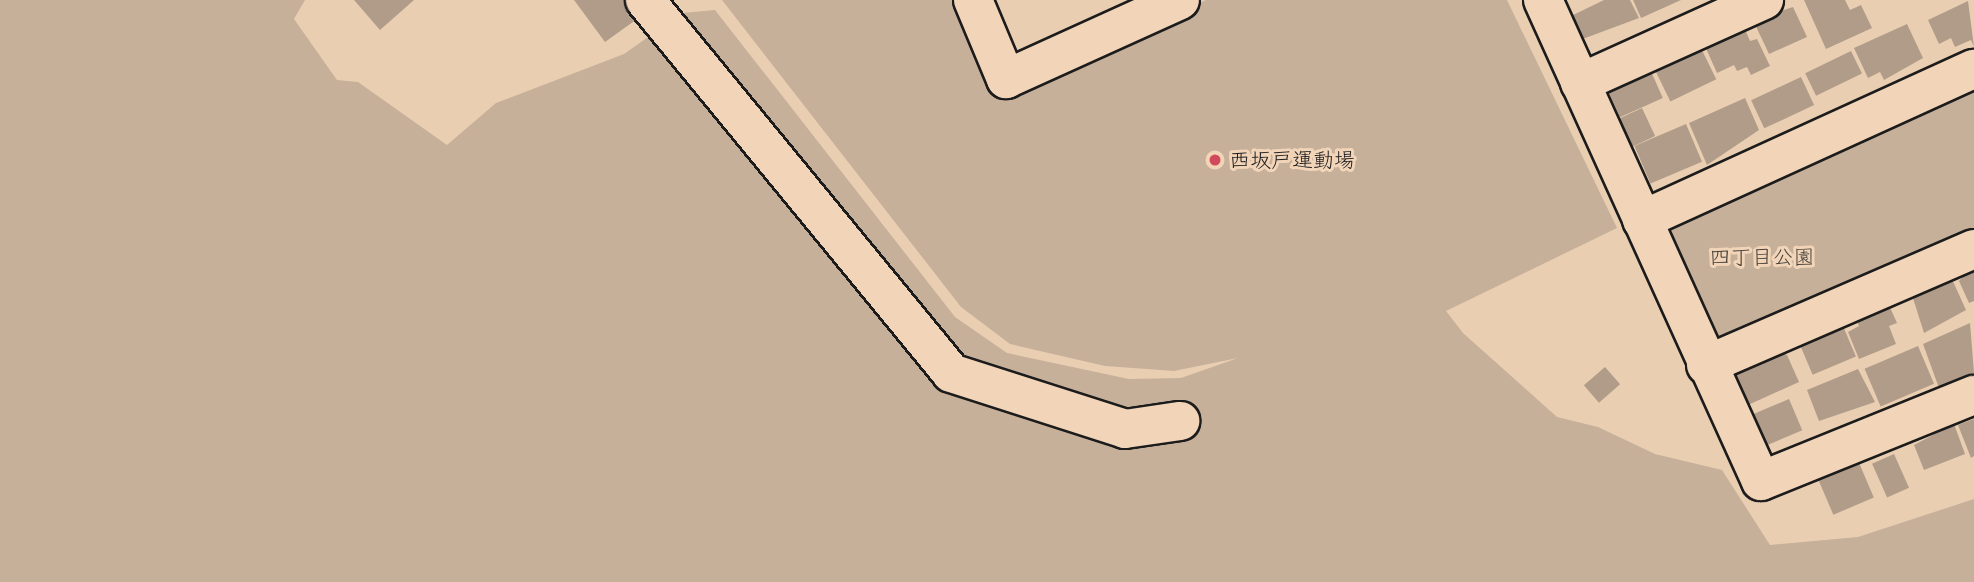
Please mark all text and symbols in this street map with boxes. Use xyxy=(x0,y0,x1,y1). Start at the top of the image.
place label: 西坂戸運動場 xyxy=(1229,147,1355,173)
marker: 西坂戸運動場 xyxy=(1207,152,1223,168)
park label: 四丁目公園 xyxy=(1710,244,1814,270)

